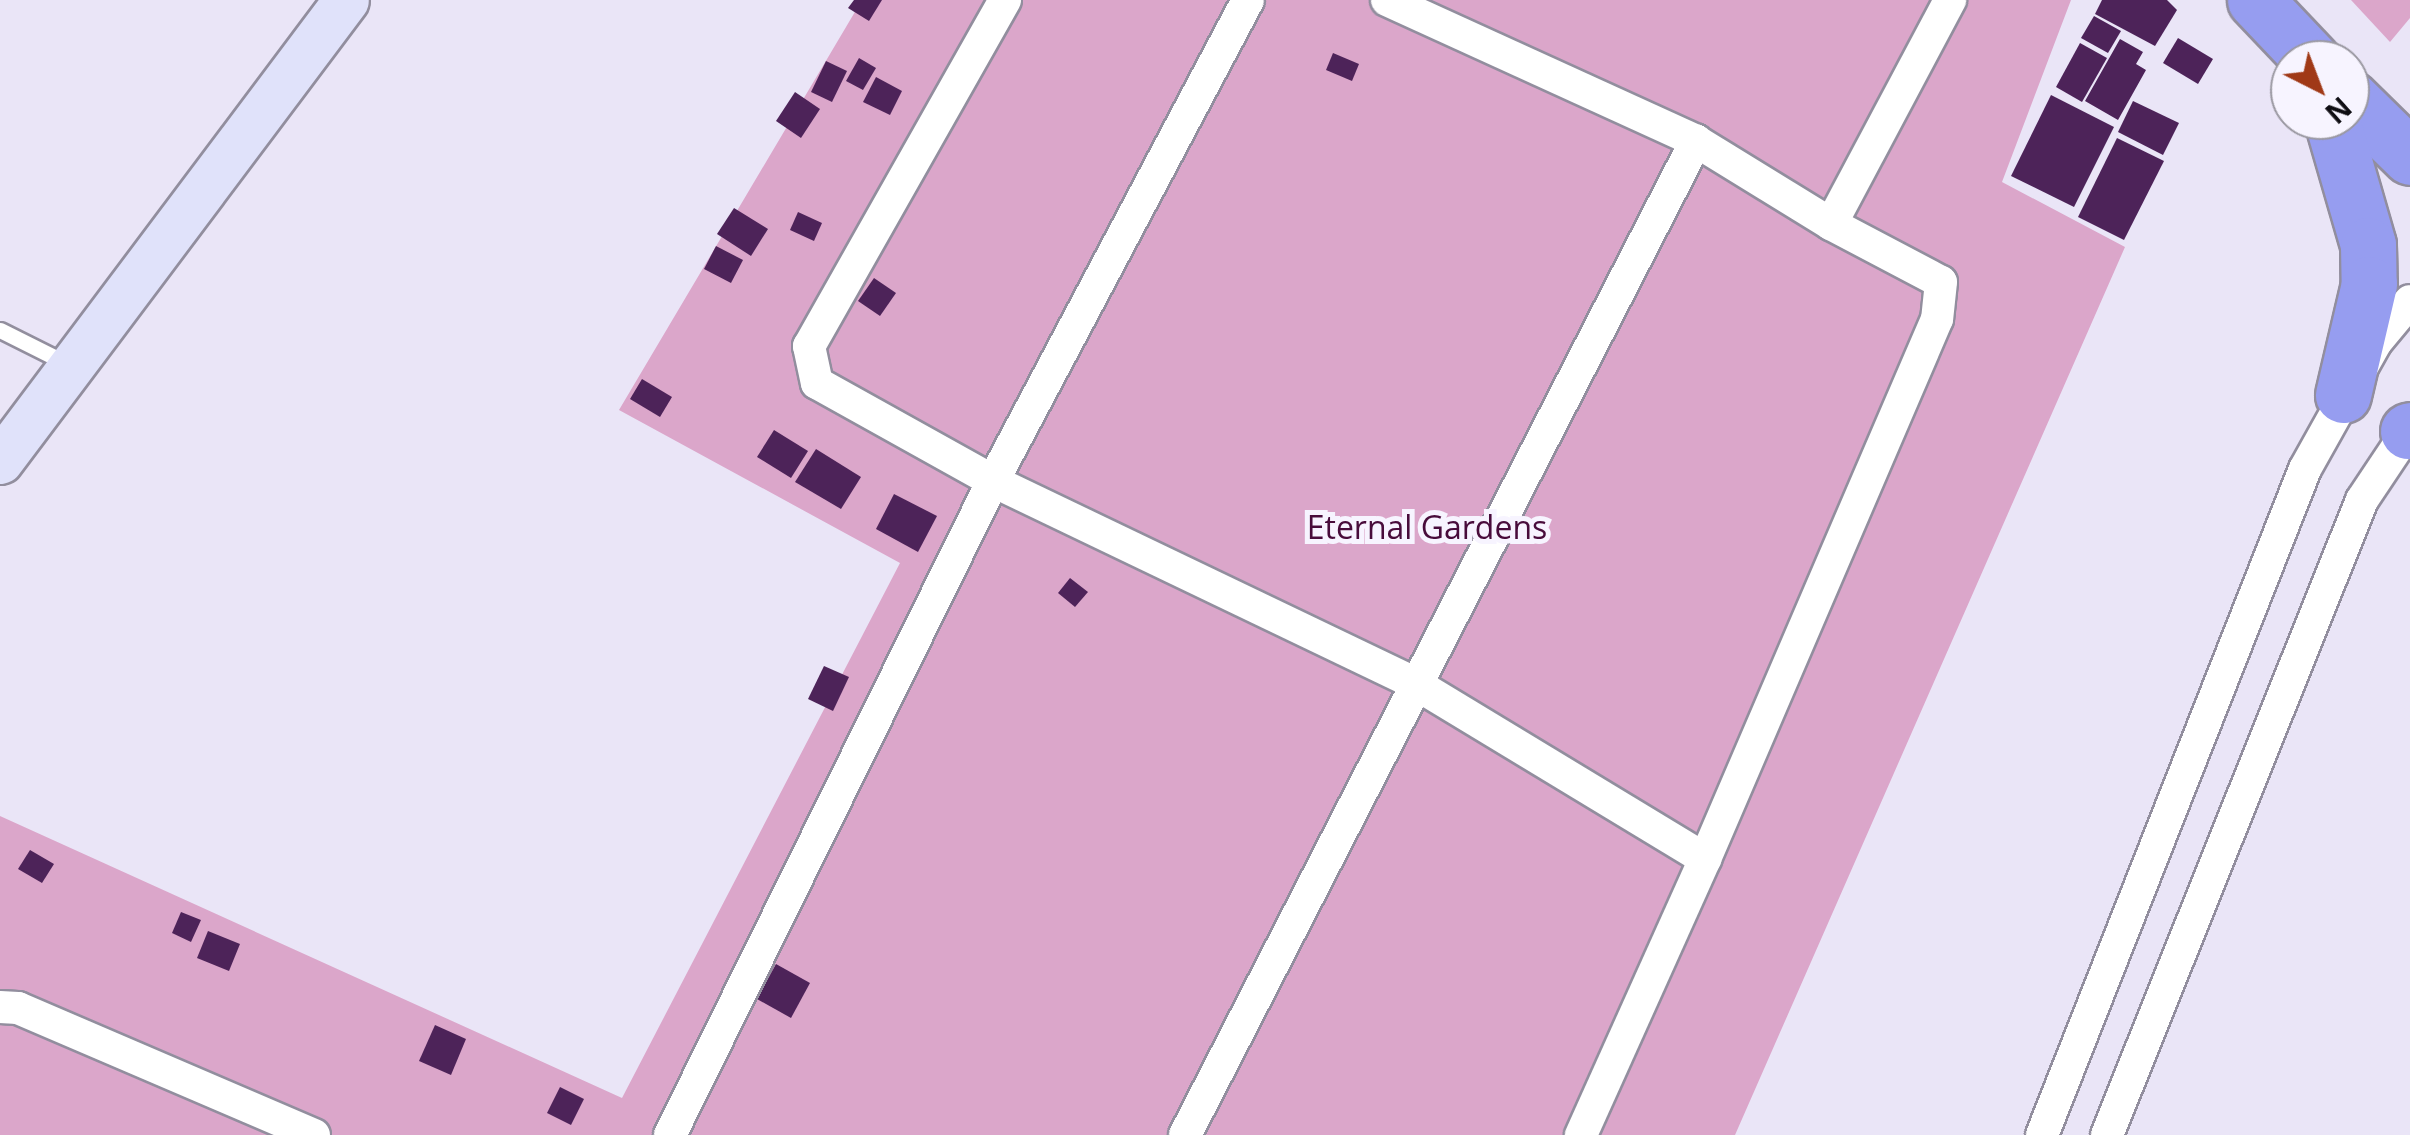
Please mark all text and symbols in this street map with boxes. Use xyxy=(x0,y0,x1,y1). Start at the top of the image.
north arrow xyxy=(2270,40,2370,140)
text: N xyxy=(2318,89,2360,133)
park label: Eternal Gardens xyxy=(1307,508,1547,546)

